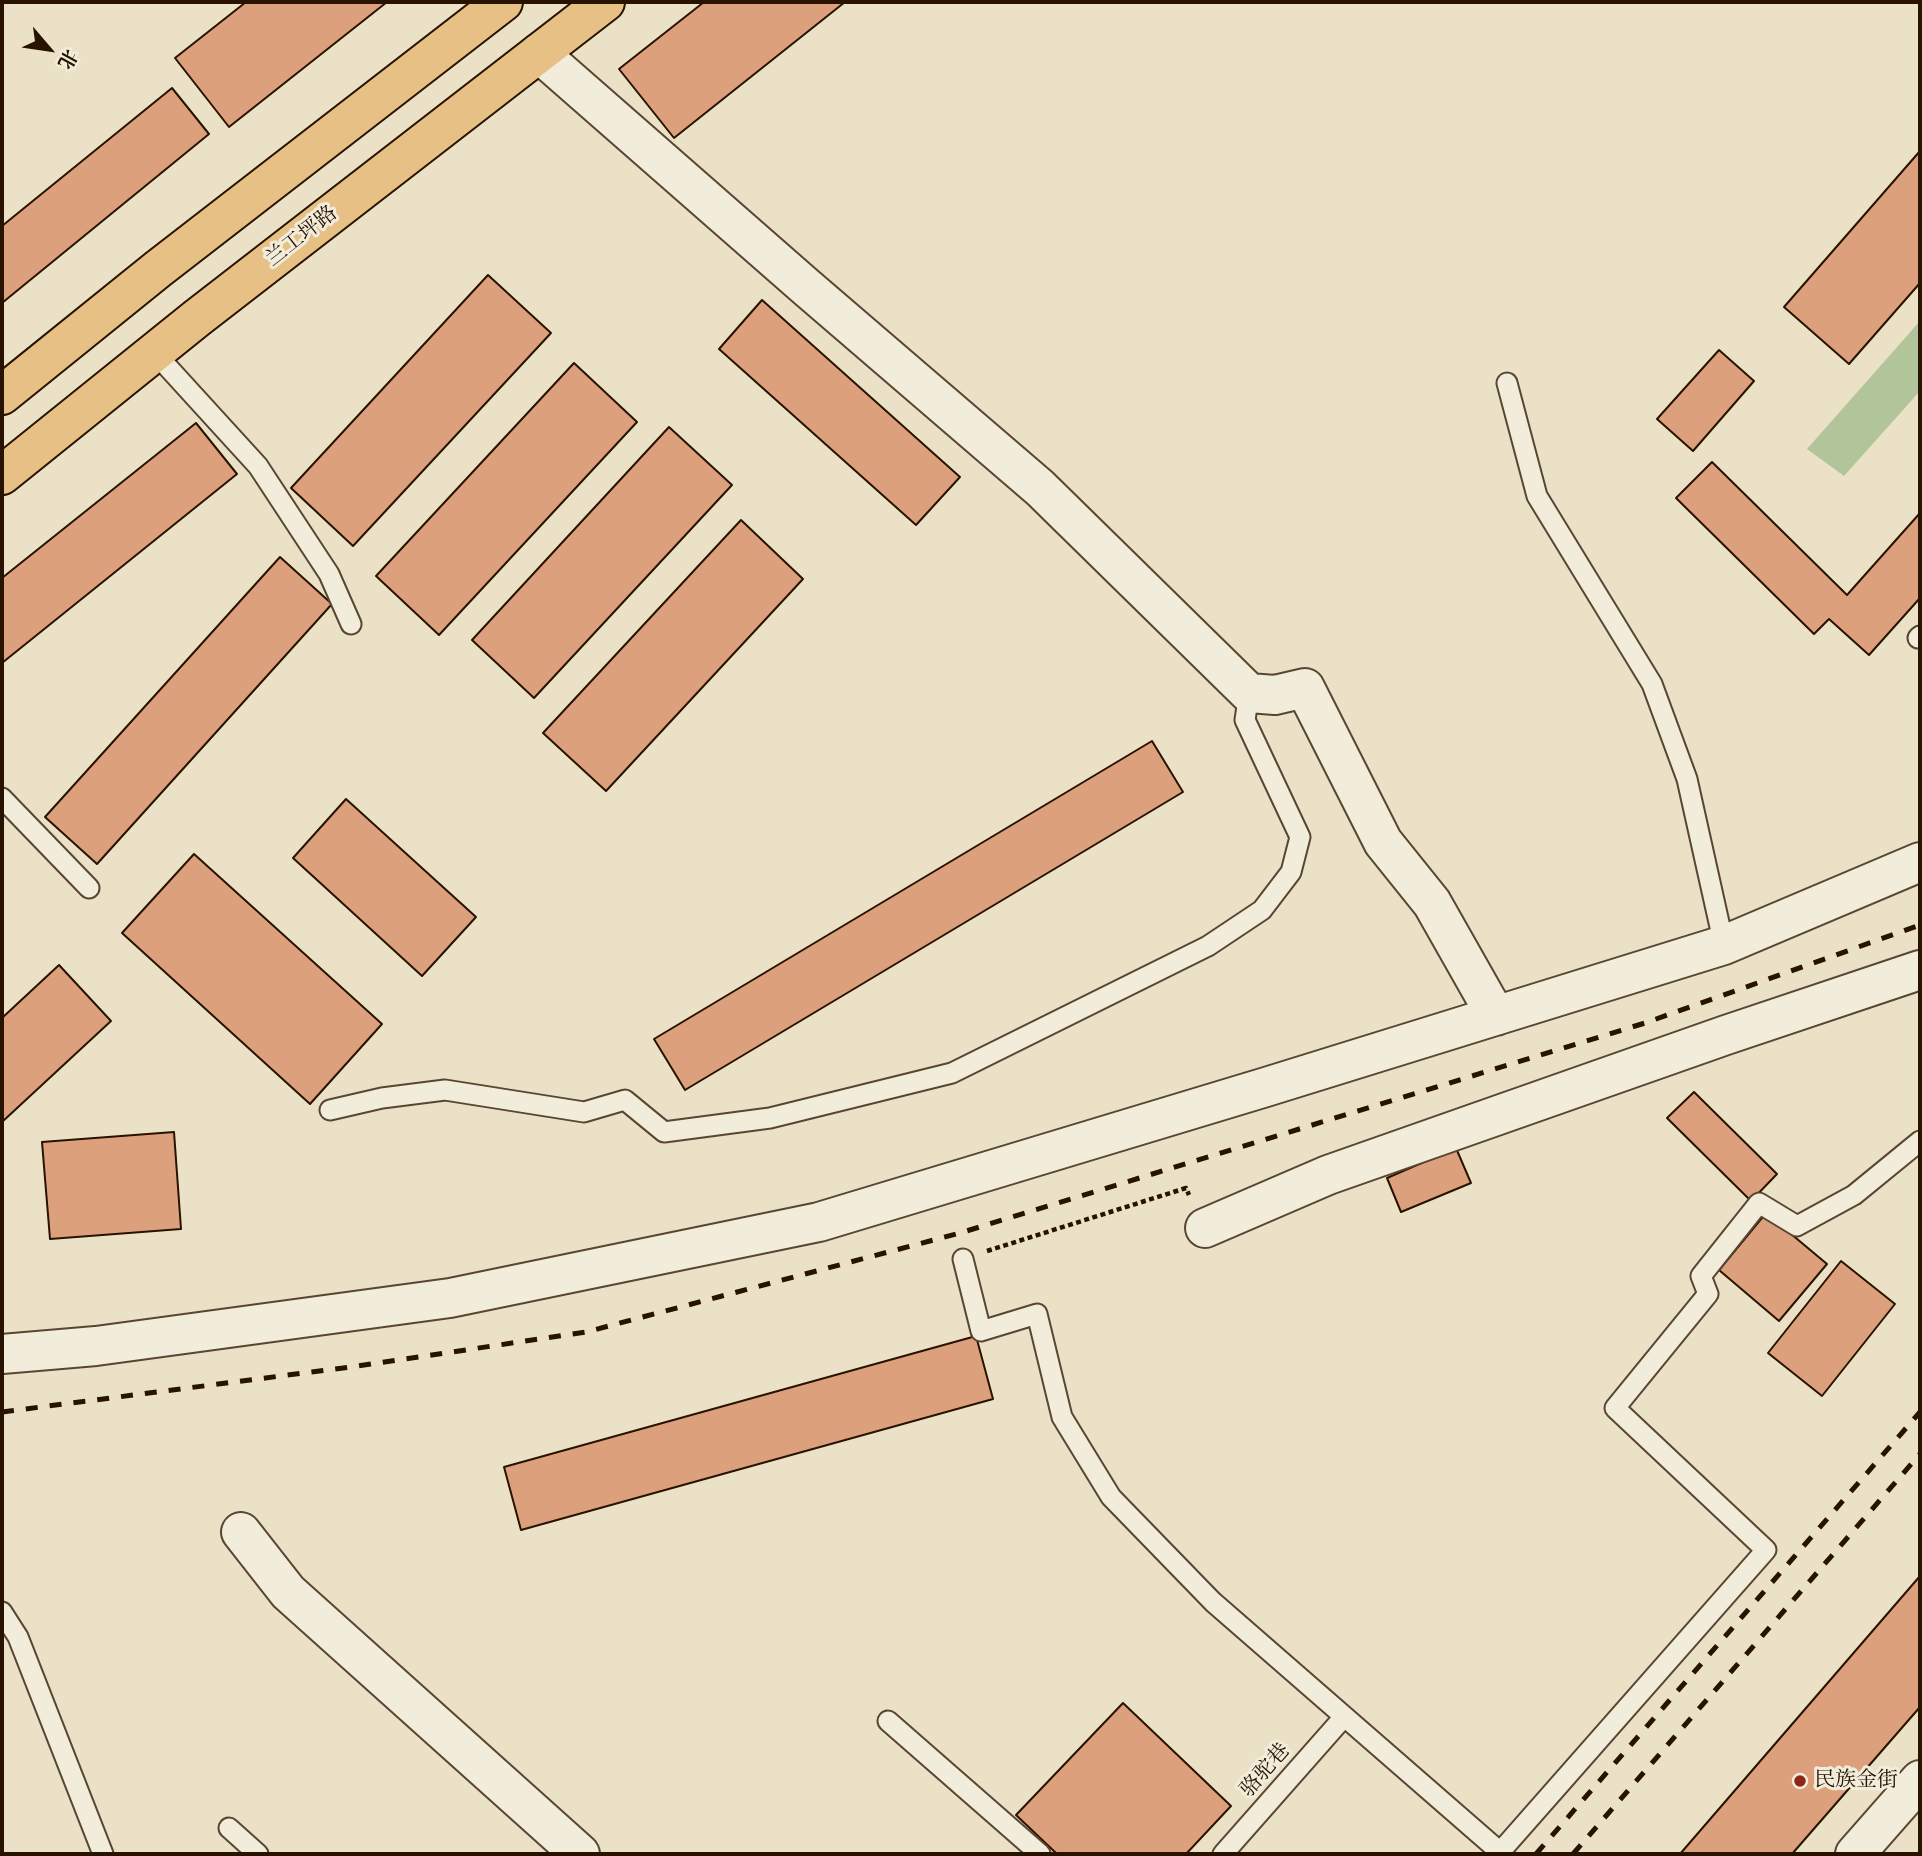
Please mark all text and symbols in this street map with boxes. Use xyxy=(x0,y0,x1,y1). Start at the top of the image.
north arrow xyxy=(14,14,84,84)
text: 北 xyxy=(51,45,83,74)
street label: 兰工坪路 xyxy=(261,201,343,273)
street label: 骆驼巷 xyxy=(1236,1739,1296,1803)
place label: 民族金街 xyxy=(1814,1768,1898,1794)
marker: 民族金街 xyxy=(1792,1773,1808,1789)

